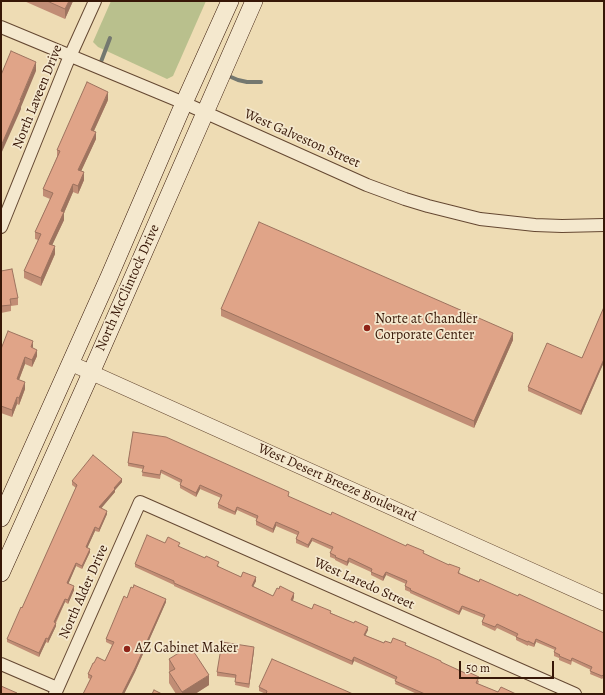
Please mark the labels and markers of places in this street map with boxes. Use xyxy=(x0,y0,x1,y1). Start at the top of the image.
place label: Norte at Chandler Corporate Center xyxy=(375,312,478,344)
marker: Norte at Chandler Corporate Center xyxy=(362,323,372,333)
place label: AZ Cabinet Maker xyxy=(135,641,238,657)
marker: AZ Cabinet Maker xyxy=(122,644,132,654)

